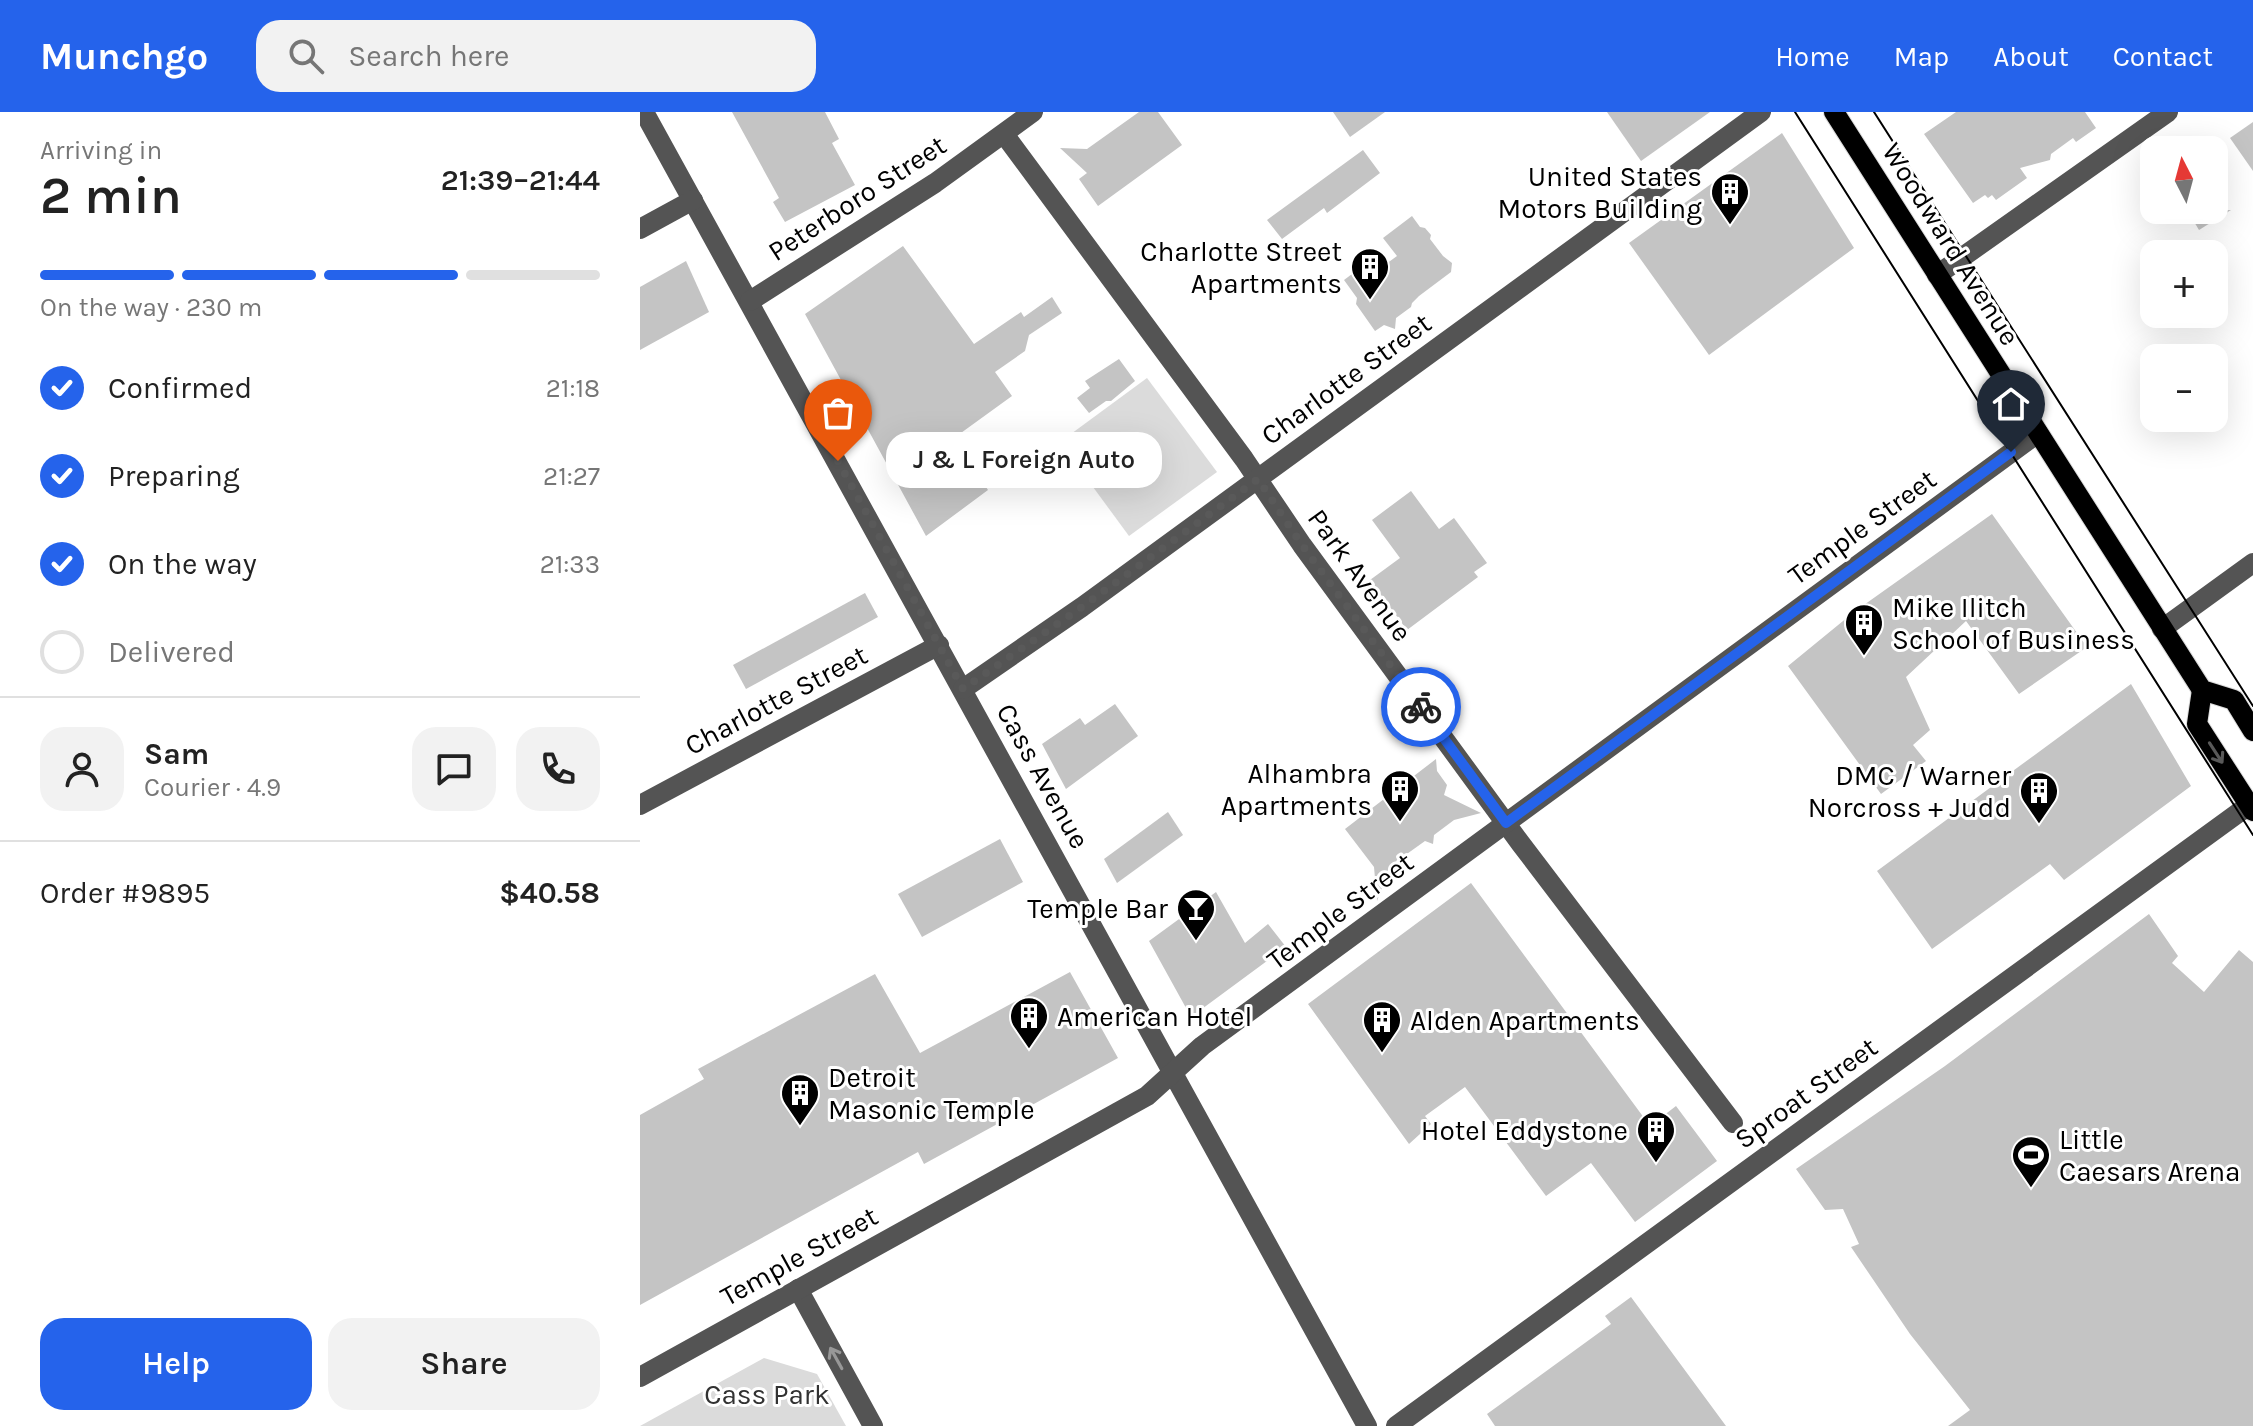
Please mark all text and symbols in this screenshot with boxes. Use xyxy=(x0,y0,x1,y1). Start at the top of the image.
search box xyxy=(256,20,816,92)
text: Munchgo xyxy=(40,34,208,79)
icon: search xyxy=(284,34,328,78)
text: Search here xyxy=(348,38,510,74)
text: Home xyxy=(1775,40,1850,73)
text: Map xyxy=(1894,40,1949,73)
text: About xyxy=(1993,40,2069,73)
text: Contact xyxy=(2113,40,2213,73)
street label: Peterboro Street xyxy=(762,128,952,268)
text: Arriving in xyxy=(40,135,162,166)
north arrow xyxy=(2140,136,2228,224)
map controls xyxy=(2140,136,2228,432)
street label: Woodward Avenue xyxy=(1875,137,2027,351)
place label: United States Motors Building xyxy=(1497,160,1702,225)
text: 21:39–21:44 xyxy=(441,162,600,198)
text: 2 min xyxy=(40,165,182,226)
building icon: United States Motors Building xyxy=(1709,171,1751,226)
place label: Charlotte Street Apartments xyxy=(1140,235,1342,300)
button: + xyxy=(2140,240,2228,328)
building icon: Charlotte Street Apartments xyxy=(1349,246,1391,301)
text: On the way · 230 m xyxy=(40,292,262,323)
street label: Charlotte Street xyxy=(1255,306,1437,452)
button: − xyxy=(2140,344,2228,432)
icon: check xyxy=(40,366,84,410)
text: Confirmed xyxy=(108,370,252,406)
pin xyxy=(1977,370,2045,452)
text: 21:18 xyxy=(546,373,600,404)
pin xyxy=(804,379,872,461)
icon: home xyxy=(1989,382,2033,426)
icon: bag xyxy=(816,391,860,435)
callout: J & L Foreign Auto xyxy=(886,433,1162,489)
text: J & L Foreign Auto xyxy=(913,444,1135,475)
icon: check xyxy=(40,454,84,498)
text: Preparing xyxy=(108,458,240,494)
text: 21:27 xyxy=(543,461,600,492)
street label: Temple Street xyxy=(1782,462,1942,592)
street label: Park Avenue xyxy=(1301,502,1419,648)
icon: check xyxy=(40,542,84,586)
text: On the way xyxy=(108,546,257,582)
text: 21:33 xyxy=(540,549,600,580)
place label: Mike Ilitch School of Business xyxy=(1892,591,2135,656)
building icon: Mike Ilitch School of Business xyxy=(1843,602,1885,657)
text: Delivered xyxy=(108,634,235,670)
street label: Charlotte Street xyxy=(679,638,873,762)
courier xyxy=(1381,667,1461,747)
icon: bike xyxy=(1399,685,1443,729)
street label: Cass Avenue xyxy=(990,698,1096,854)
button: person xyxy=(40,727,124,811)
button: chat xyxy=(412,727,496,811)
button: phone xyxy=(516,727,600,811)
text: Sam xyxy=(144,736,209,772)
one-way arrow xyxy=(2208,741,2224,764)
place label: Alhambra Apartments xyxy=(1221,757,1372,822)
place label: DMC / Warner Norcross + Judd xyxy=(1808,759,2012,824)
building icon: Alhambra Apartments xyxy=(1379,768,1421,823)
building icon: DMC / Warner Norcross + Judd xyxy=(2018,770,2060,825)
text: Courier · 4.9 xyxy=(144,772,281,803)
street label: Temple Street xyxy=(1260,845,1420,977)
text: Order #9895 xyxy=(40,875,210,911)
text: $40.58 xyxy=(499,875,600,911)
bar icon: Temple Bar xyxy=(1175,887,1217,942)
place label: Temple Bar xyxy=(1027,892,1169,925)
building icon: American Hotel xyxy=(1008,995,1050,1050)
building icon: Alden Apartments xyxy=(1361,999,1403,1054)
place label: American Hotel xyxy=(1057,1000,1252,1033)
place label: Alden Apartments xyxy=(1410,1004,1640,1037)
street label: Sproat Street xyxy=(1728,1030,1884,1156)
place label: Detroit Masonic Temple xyxy=(828,1061,1035,1126)
building icon: Detroit Masonic Temple xyxy=(779,1072,821,1127)
building icon: Hotel Eddystone xyxy=(1635,1109,1677,1164)
place label: Hotel Eddystone xyxy=(1421,1114,1628,1147)
place label: Little Caesars Arena xyxy=(2059,1123,2240,1188)
sports icon: Little Caesars Arena xyxy=(2010,1134,2052,1189)
street label: Temple Street xyxy=(715,1199,883,1313)
button: Help xyxy=(40,1318,312,1410)
button: Share xyxy=(328,1318,600,1410)
one-way arrow xyxy=(828,1346,843,1370)
park label: Cass Park xyxy=(704,1378,830,1411)

